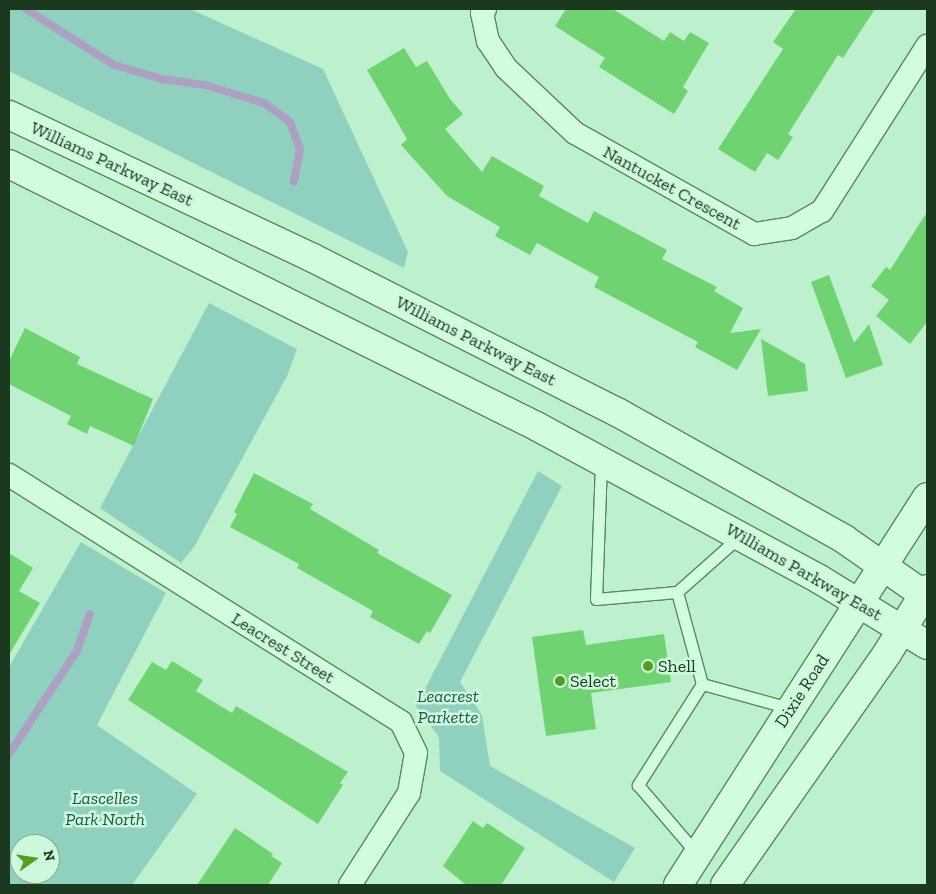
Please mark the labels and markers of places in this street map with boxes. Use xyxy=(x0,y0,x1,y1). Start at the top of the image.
place label: Shell xyxy=(658,655,696,677)
marker: Shell xyxy=(642,660,654,672)
place label: Select xyxy=(570,670,616,692)
marker: Select xyxy=(554,675,566,687)

